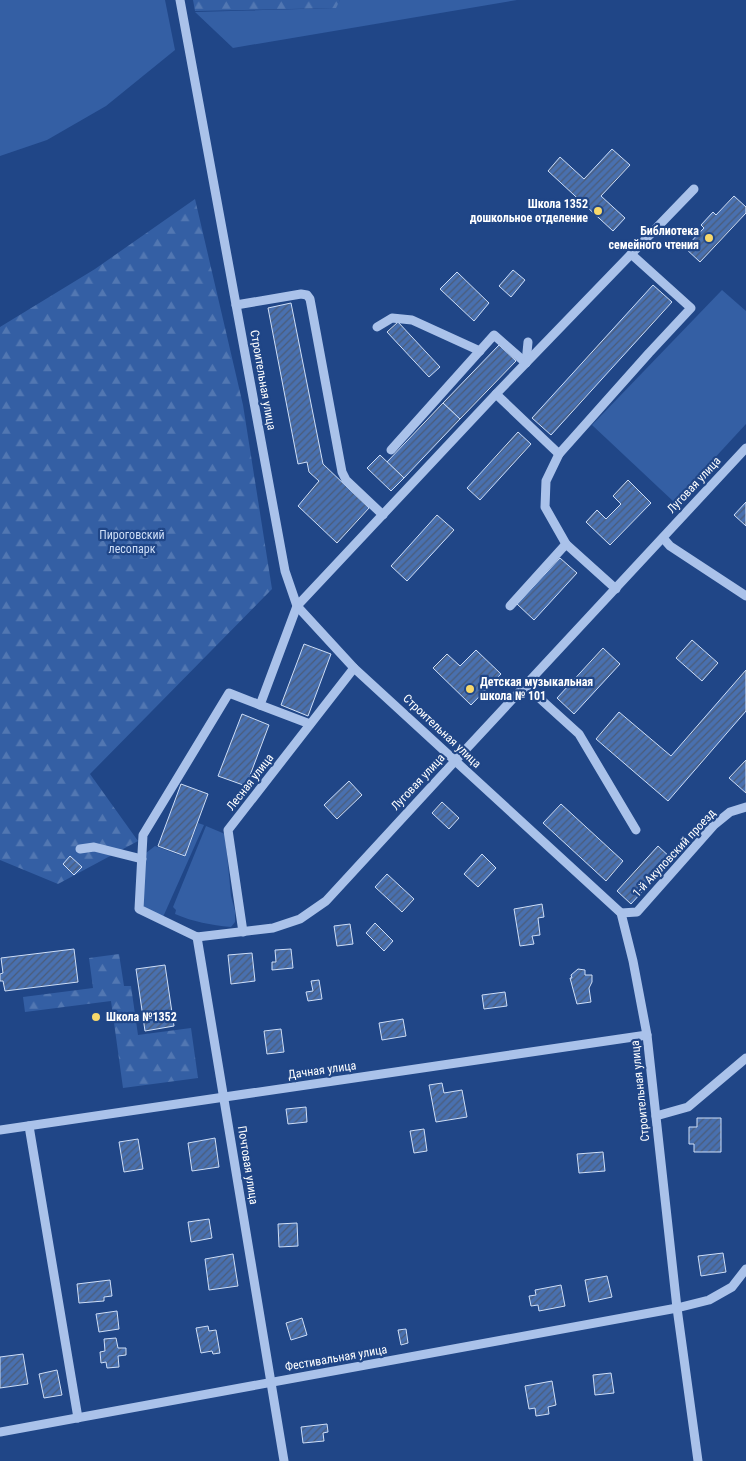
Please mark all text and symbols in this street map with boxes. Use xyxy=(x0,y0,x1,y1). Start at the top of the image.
place label: Школа 1352 дошкольное отделение xyxy=(470,197,588,225)
marker: Школа 1352 дошкольное отделение xyxy=(592,205,604,217)
place label: Библиотека семейного чтения xyxy=(608,224,699,252)
marker: Библиотека семейного чтения xyxy=(703,232,715,244)
street label: Строительная улица xyxy=(247,329,279,431)
street label: Луговая улица xyxy=(664,454,724,516)
park label: Пироговский лесопарк xyxy=(99,528,165,556)
place label: Детская музыкальная школа № 101 xyxy=(480,675,593,703)
marker: Детская музыкальная школа № 101 xyxy=(464,683,476,695)
street label: Строительная улица xyxy=(400,691,484,771)
street label: Лесная улица xyxy=(224,751,277,813)
street label: Луговая улица xyxy=(388,751,448,813)
street label: 1-й Акуловский проезд xyxy=(630,806,719,900)
place label: Школа №1352 xyxy=(106,1010,177,1024)
marker: Школа №1352 xyxy=(90,1011,102,1023)
street label: Строительная улица xyxy=(628,1040,652,1142)
street label: Дачная улица xyxy=(287,1058,357,1082)
street label: Почтовая улица xyxy=(235,1125,261,1206)
street label: Фестивальная улица xyxy=(284,1342,388,1374)

